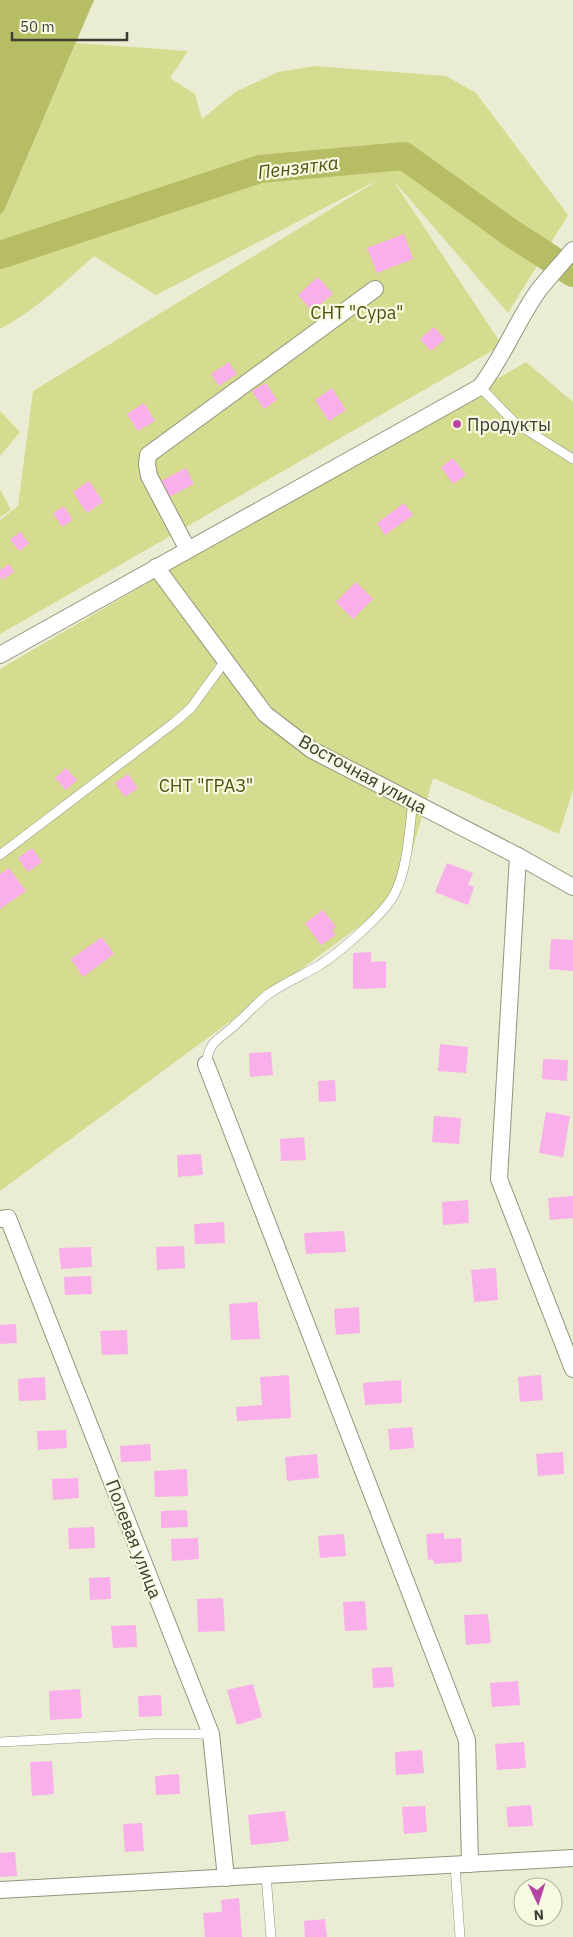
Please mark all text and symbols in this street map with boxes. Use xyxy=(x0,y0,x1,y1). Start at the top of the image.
scale bar xyxy=(12,10,128,42)
text: 50 m xyxy=(20,17,55,36)
water label: Пензятка xyxy=(256,150,340,184)
park label: СНТ "Сура" xyxy=(310,301,404,324)
place label: Продукты xyxy=(467,413,551,436)
marker: Продукты xyxy=(451,418,463,430)
street label: Восточная улица xyxy=(295,729,431,819)
park label: СНТ "ГРАЗ" xyxy=(159,774,253,797)
street label: Полевая улица xyxy=(101,1476,167,1602)
north arrow xyxy=(513,1877,563,1927)
text: N xyxy=(533,1906,545,1924)

